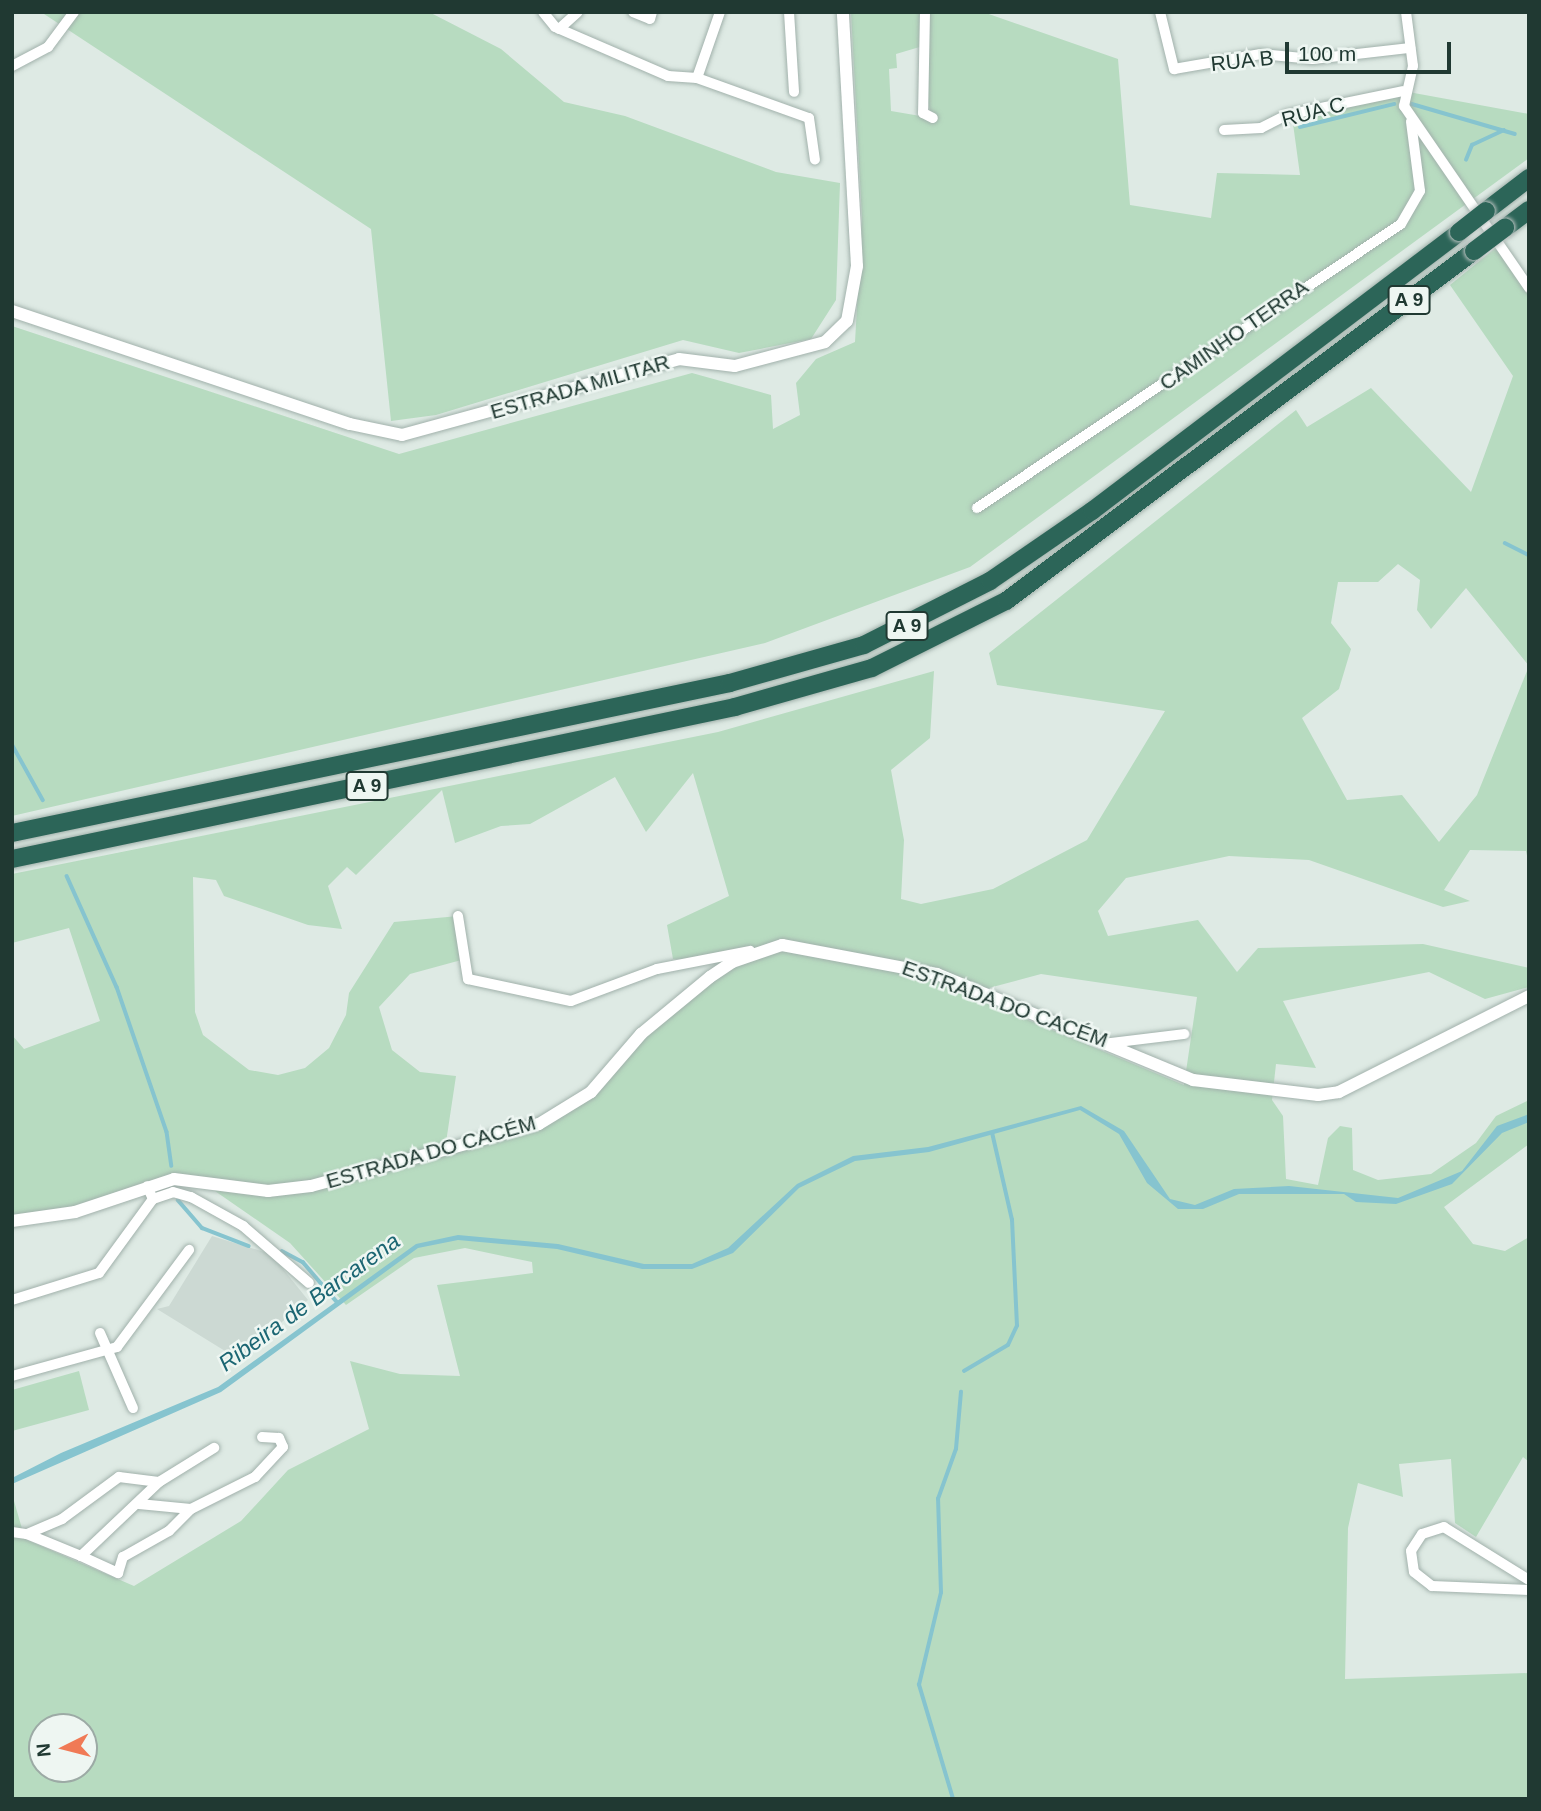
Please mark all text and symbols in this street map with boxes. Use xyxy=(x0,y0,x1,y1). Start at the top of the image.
scale bar xyxy=(1289,28,1455,72)
text: 100 m xyxy=(1298,42,1356,65)
street label: RUA B xyxy=(1209,45,1275,77)
street label: RUA C xyxy=(1278,91,1348,133)
street label: CAMINHO TERRA xyxy=(1155,274,1313,396)
road number: A 9 xyxy=(1386,284,1432,316)
street label: ESTRADA MILITAR xyxy=(487,349,673,425)
road number: A 9 xyxy=(884,610,930,642)
road number: A 9 xyxy=(344,771,390,802)
street label: ESTRADA DO CACÉM xyxy=(898,955,1112,1053)
street label: ESTRADA DO CACÉM xyxy=(323,1110,539,1194)
water label: Ribeira de Barcarena xyxy=(213,1227,405,1377)
north arrow xyxy=(28,1713,98,1783)
text: N xyxy=(32,1742,55,1758)

